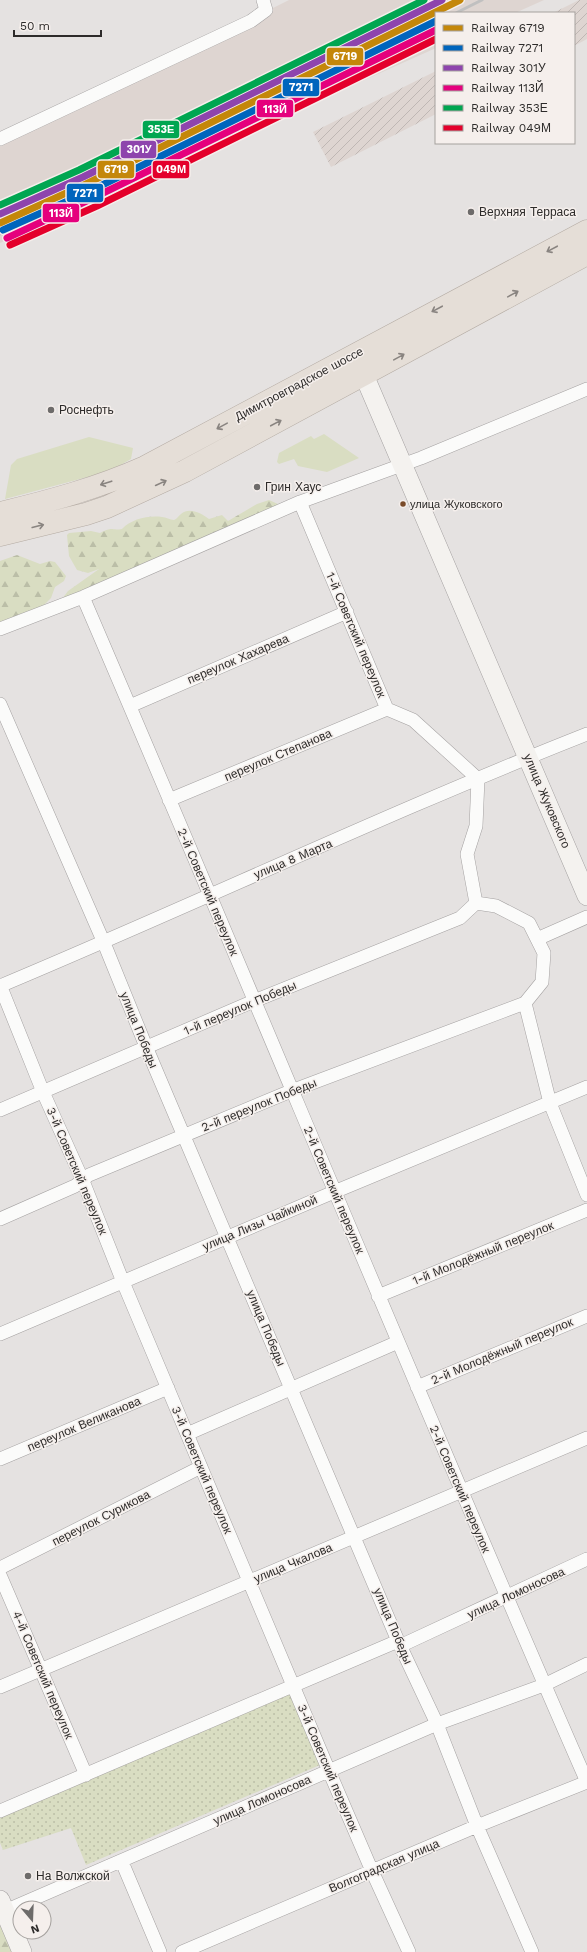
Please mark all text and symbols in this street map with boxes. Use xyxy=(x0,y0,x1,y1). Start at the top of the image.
scale bar xyxy=(14,12,101,38)
legend xyxy=(435,12,575,144)
text: 50 m xyxy=(20,19,50,33)
text: Railway 6719 xyxy=(471,21,545,35)
text: Railway 7271 xyxy=(471,41,543,55)
line badge: 6719 xyxy=(326,47,364,66)
text: 6719 xyxy=(333,50,358,63)
text: Railway 301У xyxy=(471,61,546,75)
line badge: 7271 xyxy=(282,78,320,97)
text: Railway 113Й xyxy=(471,80,544,95)
text: 7271 xyxy=(289,81,313,94)
line badge: 113Й xyxy=(256,99,294,118)
text: Railway 353Е xyxy=(471,101,548,115)
text: 113Й xyxy=(263,103,287,116)
line badge: 353Е xyxy=(142,120,180,139)
text: Railway 049М xyxy=(471,121,551,135)
text: 353Е xyxy=(148,123,174,136)
line badge: 301У xyxy=(120,140,157,159)
text: 301У xyxy=(126,143,152,156)
line badge: 6719 xyxy=(97,160,135,179)
line badge: 049М xyxy=(152,160,190,179)
text: 6719 xyxy=(104,163,129,176)
text: 049М xyxy=(156,163,186,176)
line badge: 7271 xyxy=(66,183,104,203)
text: 7271 xyxy=(73,187,97,200)
line badge: 113Й xyxy=(42,203,80,223)
place label: Верхняя Терраса xyxy=(479,205,576,219)
text: 113Й xyxy=(49,207,73,220)
marker: Верхняя Терраса xyxy=(466,207,476,217)
one-way arrow xyxy=(547,245,559,253)
one-way arrow xyxy=(507,290,519,298)
one-way arrow xyxy=(432,306,444,313)
street label: Димитровградское шоссе xyxy=(232,344,366,424)
one-way arrow xyxy=(393,352,405,360)
place label: Роснефть xyxy=(59,403,114,417)
marker: Роснефть xyxy=(46,405,56,415)
one-way arrow xyxy=(270,419,282,427)
one-way arrow xyxy=(216,422,228,430)
one-way arrow xyxy=(154,479,166,486)
one-way arrow xyxy=(99,480,112,487)
place label: Грин Хаус xyxy=(265,480,321,494)
marker: Грин Хаус xyxy=(252,482,262,492)
place label: улица Жуковского xyxy=(410,498,503,511)
marker: улица Жуковского xyxy=(398,499,408,509)
one-way arrow xyxy=(31,522,44,529)
street label: 1-й Советский переулок xyxy=(323,570,389,700)
street label: переулок Хахарева xyxy=(185,631,291,687)
street label: переулок Степанова xyxy=(222,726,334,784)
street label: улица Жуковского xyxy=(521,752,573,851)
street label: 2-й Советский переулок xyxy=(175,826,241,958)
street label: улица 8 Марта xyxy=(252,836,335,882)
street label: 1-й переулок Победы xyxy=(182,978,298,1038)
street label: улица Победы xyxy=(117,990,161,1070)
street label: 2-й переулок Победы xyxy=(199,1075,319,1135)
street label: 3-й Советский переулок xyxy=(44,1105,111,1238)
street label: 2-й Советский переулок xyxy=(301,1124,367,1256)
street label: улица Лизы Чайкиной xyxy=(201,1192,319,1254)
street label: 1-й Молодёжный переулок xyxy=(411,1218,556,1288)
street label: улица Победы xyxy=(244,1288,288,1368)
street label: 2-й Молодёжный переулок xyxy=(429,1314,576,1387)
street label: переулок Великанова xyxy=(25,1394,143,1454)
street label: 3-й Советский переулок xyxy=(169,1404,236,1537)
street label: 2-й Советский переулок xyxy=(427,1423,493,1555)
street label: переулок Сурикова xyxy=(50,1487,153,1549)
street label: улица Чкалова xyxy=(252,1540,335,1586)
street label: улица Ломоносова xyxy=(465,1564,567,1622)
street label: улица Победы xyxy=(371,1586,415,1666)
street label: 4-й Советский переулок xyxy=(10,1609,77,1742)
street label: 3-й Советский переулок xyxy=(295,1702,362,1835)
street label: улица Ломоносова xyxy=(211,1772,313,1828)
street label: Волгоградская улица xyxy=(327,1836,442,1896)
place label: На Волжской xyxy=(36,1869,110,1883)
marker: На Волжской xyxy=(23,1871,33,1881)
north arrow xyxy=(12,1900,52,1940)
text: N xyxy=(29,1922,41,1936)

